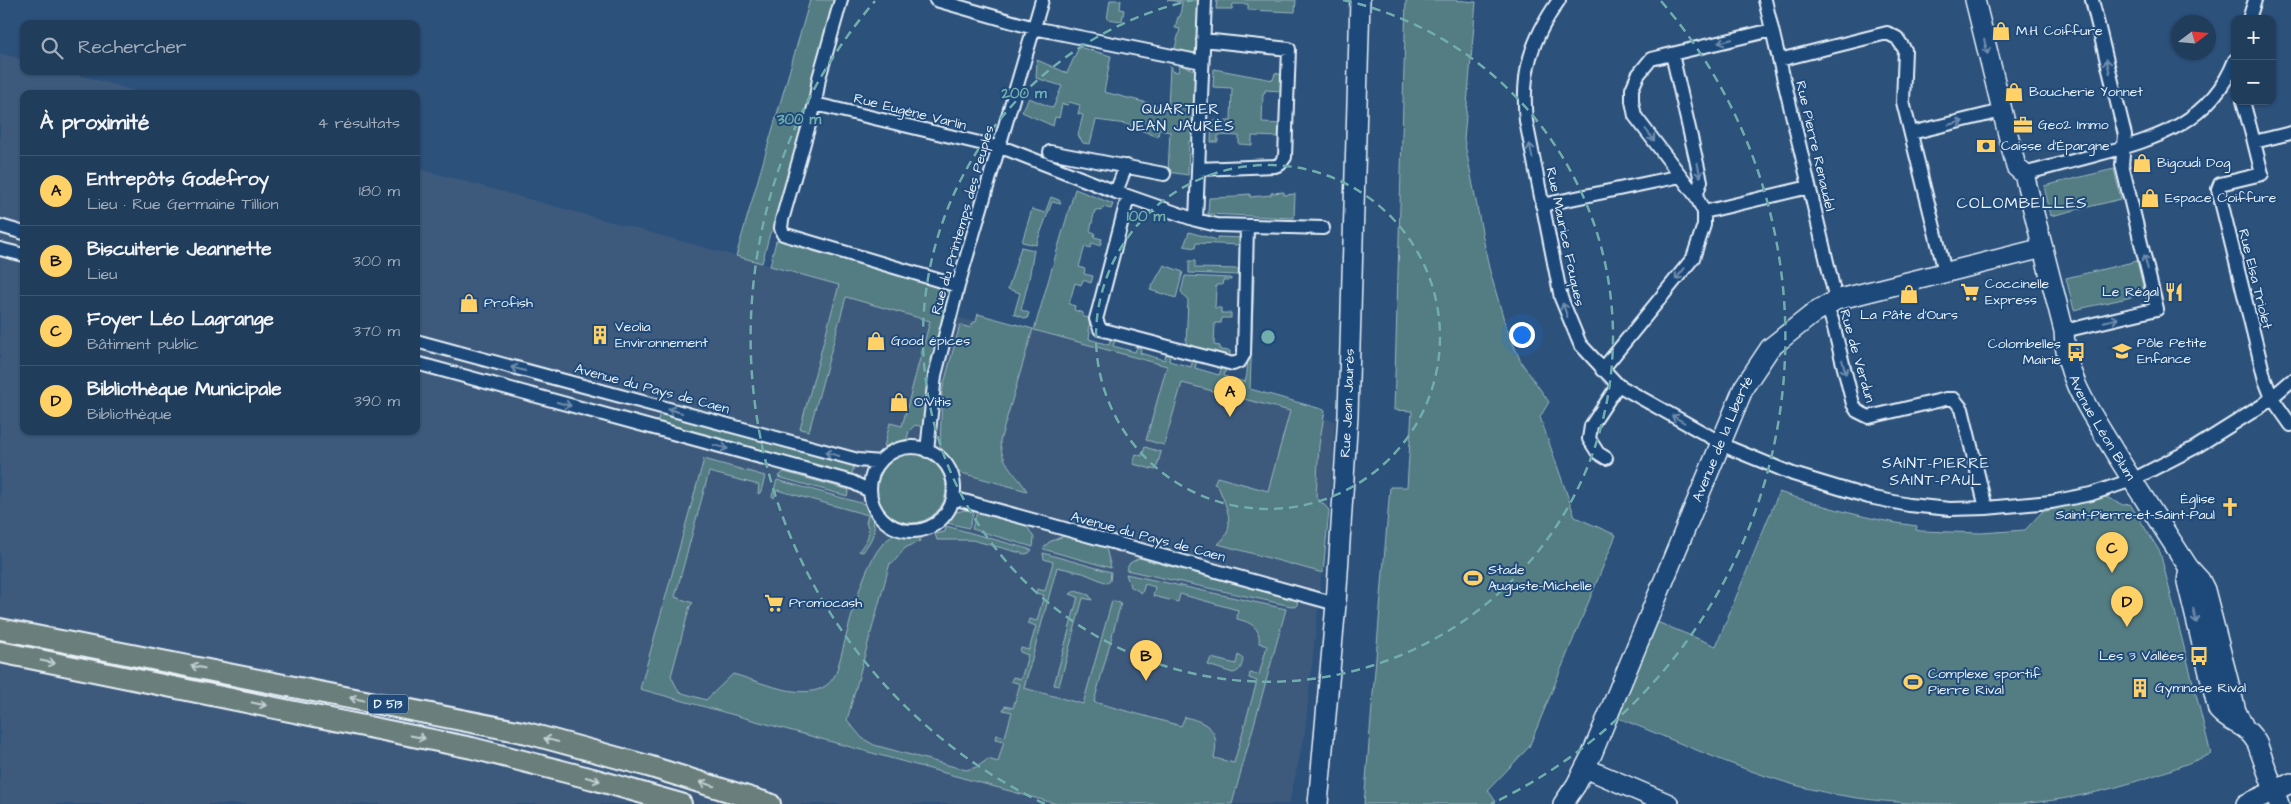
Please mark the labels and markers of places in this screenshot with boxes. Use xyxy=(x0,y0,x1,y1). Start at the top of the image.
shop icon: M.H Coiffure xyxy=(1990,20,2012,42)
place label: M.H Coiffure xyxy=(2016,21,2103,41)
shop icon: Boucherie Yonnet xyxy=(2003,81,2025,103)
place label: Boucherie Yonnet xyxy=(2029,82,2143,102)
office icon: Geo2 Immo xyxy=(2012,114,2034,136)
place label: Geo2 Immo xyxy=(2038,115,2109,135)
bank icon: Caisse d'Épargne xyxy=(1975,135,1997,157)
place label: Caisse d'Épargne xyxy=(2001,136,2110,156)
shop icon: Bigoudi Dog xyxy=(2131,152,2153,174)
place label: Bigoudi Dog xyxy=(2157,153,2230,173)
shop icon: Espace Coiffure xyxy=(2139,187,2161,209)
place label: Espace Coiffure xyxy=(2165,188,2277,208)
place label: Coccinelle Express xyxy=(1985,274,2050,310)
supermarket icon: Coccinelle Express xyxy=(1959,281,1981,303)
restaurant icon: Le Régal xyxy=(2163,281,2185,303)
place label: Le Régal xyxy=(2102,282,2159,302)
shop icon: La Pâte d'Ours xyxy=(1898,283,1920,305)
shop icon: Profish xyxy=(458,292,480,314)
place label: Profish xyxy=(484,293,533,313)
place label: La Pâte d'Ours xyxy=(1860,305,1958,325)
place label: Veolia Environnement xyxy=(615,317,708,353)
building icon: Veolia Environnement xyxy=(589,324,611,346)
centre of rings xyxy=(1259,328,1277,346)
shop icon: Good épices xyxy=(865,330,887,352)
place label: Good épices xyxy=(891,331,970,351)
place label: Pôle Petite Enfance xyxy=(2137,333,2207,369)
place label: Colombelles Mairie xyxy=(1988,334,2061,370)
school or university icon: Pôle Petite Enfance xyxy=(2111,340,2133,362)
bus stop icon: Colombelles Mairie xyxy=(2065,341,2087,363)
pin: A xyxy=(1214,376,1246,417)
shop icon: O'Vitis xyxy=(888,391,910,413)
place label: O'Vitis xyxy=(914,392,951,412)
place label: Église Saint-Pierre-et-Saint-Paul xyxy=(2056,489,2215,525)
church icon: Église Saint-Pierre-et-Saint-Paul xyxy=(2219,496,2241,518)
pin: C xyxy=(2096,532,2128,573)
place label: Stade Auguste-Michelle xyxy=(1488,560,1592,596)
sports icon: Stade Auguste-Michelle xyxy=(1462,567,1484,589)
pin: D xyxy=(2111,586,2143,627)
supermarket icon: Promocash xyxy=(763,592,785,614)
place label: Promocash xyxy=(789,593,862,613)
pin: B xyxy=(1130,640,1162,681)
bus stop icon: Les 3 Vallées xyxy=(2188,645,2210,667)
place label: Les 3 Vallées xyxy=(2099,646,2184,666)
place label: Complexe sportif Pierre Rival xyxy=(1928,664,2041,700)
sports icon: Complexe sportif Pierre Rival xyxy=(1902,671,1924,693)
building icon: Gymnase Rival xyxy=(2129,677,2151,699)
place label: Gymnase Rival xyxy=(2155,678,2246,698)

